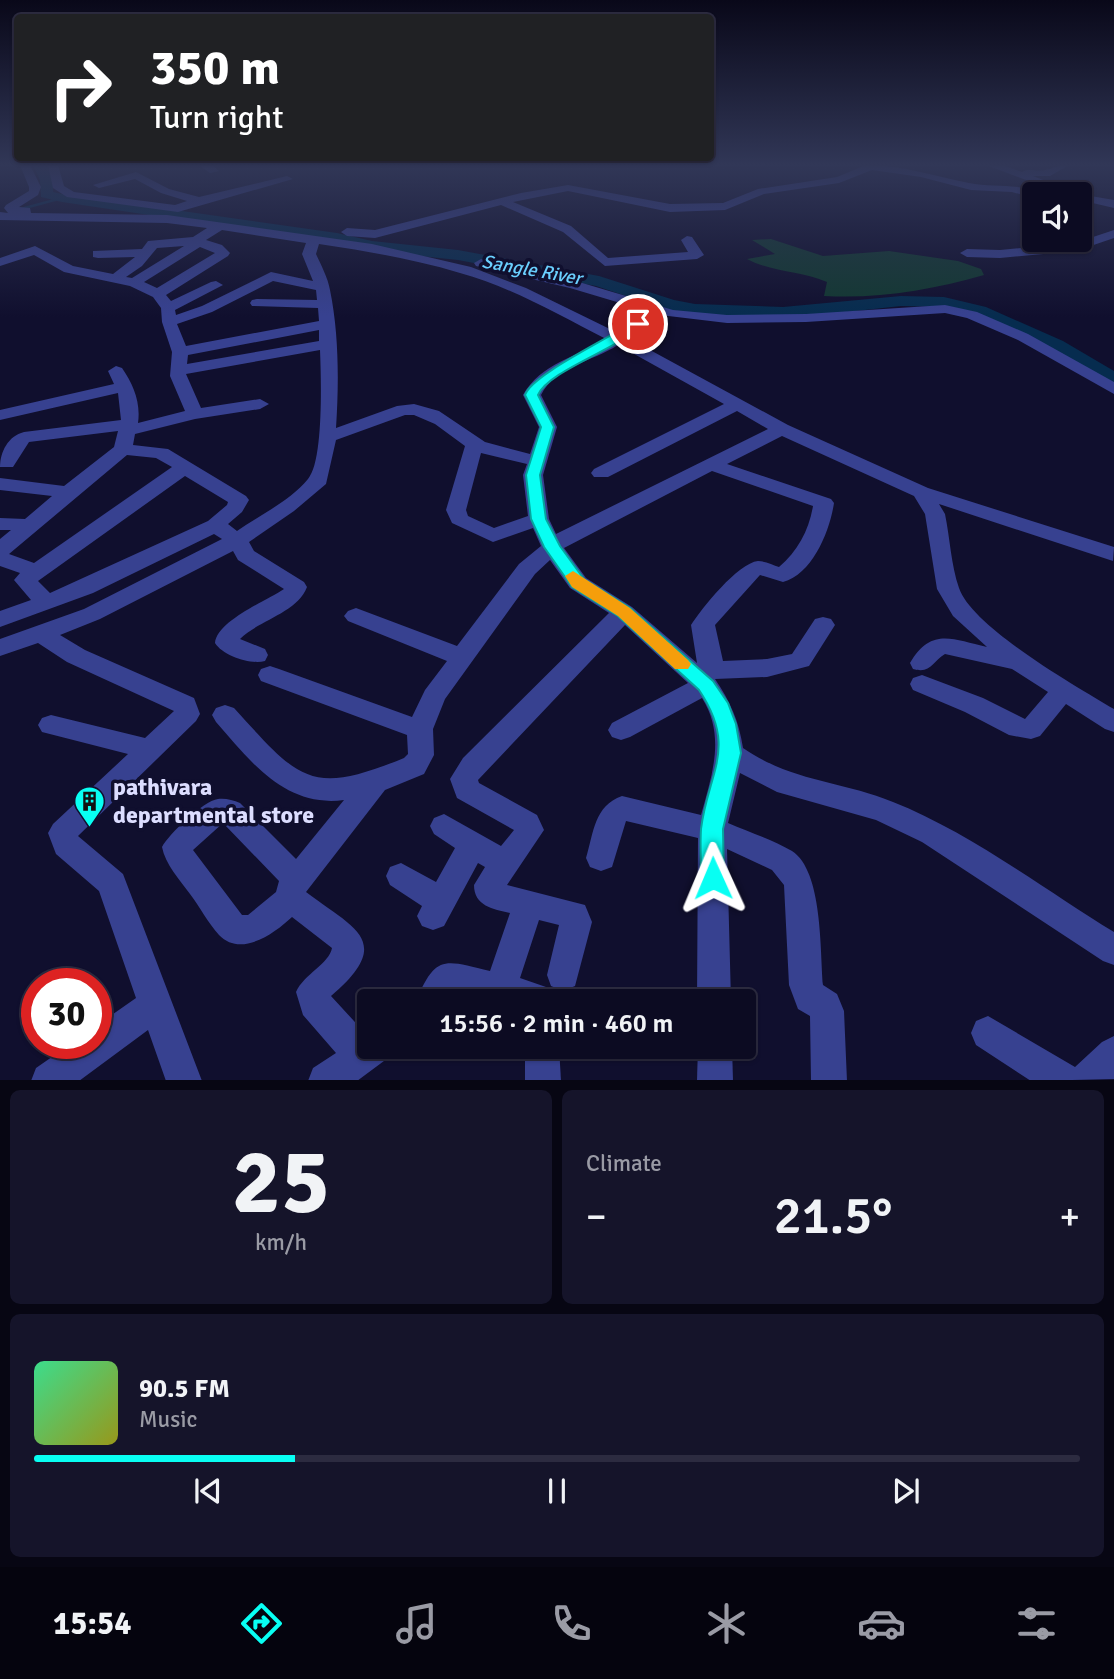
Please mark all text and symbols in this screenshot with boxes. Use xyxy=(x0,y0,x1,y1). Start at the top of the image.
text: 350 m xyxy=(150,38,280,98)
icon: right xyxy=(35,42,126,133)
text: Turn right xyxy=(150,98,283,137)
map controls xyxy=(1022,182,1092,252)
button: sound xyxy=(1022,182,1092,252)
water label: Sangle River xyxy=(480,249,587,291)
pin xyxy=(608,294,668,354)
icon: arrive xyxy=(619,305,657,343)
place label: pathivara departmental store xyxy=(113,772,314,830)
building icon: pathivara departmental store xyxy=(73,784,107,828)
position arrow xyxy=(676,841,750,915)
speed limit sign: 30 xyxy=(21,968,112,1059)
text: 15:56 · 2 min · 460 m xyxy=(440,1008,673,1040)
text: 25 xyxy=(232,1126,330,1239)
text: Climate xyxy=(586,1149,662,1178)
text: 21.5° xyxy=(774,1184,892,1248)
text: − xyxy=(586,1193,607,1240)
text: + xyxy=(1059,1193,1080,1240)
text: km/h xyxy=(255,1228,307,1257)
text: 90.5 FM xyxy=(139,1373,230,1405)
text: Music xyxy=(139,1405,197,1434)
icon: previous xyxy=(189,1472,227,1510)
icon: pause xyxy=(538,1472,576,1510)
icon: next xyxy=(887,1472,925,1510)
icon: directions xyxy=(237,1599,286,1648)
icon: music xyxy=(392,1599,441,1648)
icon: phone xyxy=(547,1599,596,1648)
icon: climate xyxy=(702,1599,751,1648)
icon: car xyxy=(857,1599,906,1648)
icon: filters xyxy=(1012,1599,1061,1648)
text: 15:54 xyxy=(53,1604,132,1643)

